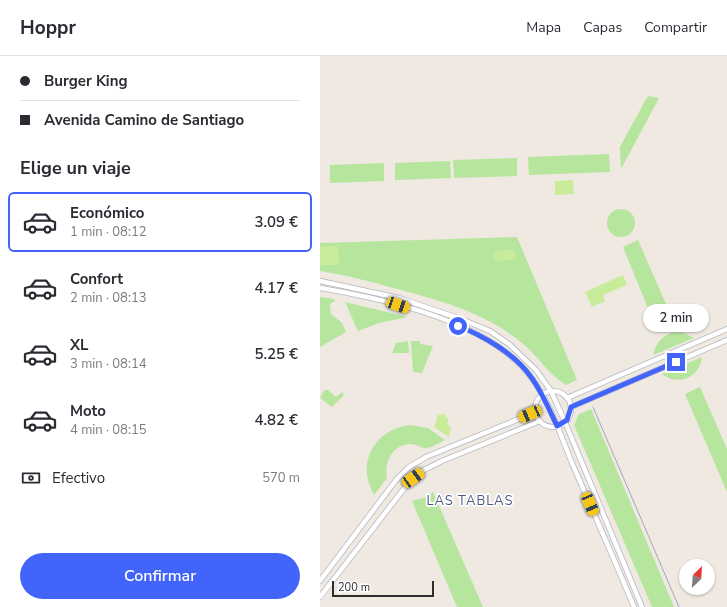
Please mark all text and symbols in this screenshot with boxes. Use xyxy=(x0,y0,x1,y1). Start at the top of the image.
text: Hoppr xyxy=(20,15,76,41)
text: Mapa xyxy=(526,18,561,37)
text: Capas xyxy=(583,18,622,37)
text: Compartir xyxy=(644,18,707,37)
text: Burger King xyxy=(44,71,128,91)
text: Avenida Camino de Santiago xyxy=(44,110,244,130)
text: Elige un viaje xyxy=(20,156,131,180)
text: Económico xyxy=(70,203,144,223)
icon: car xyxy=(22,204,58,240)
text: 3.09 € xyxy=(254,212,298,232)
text: 1 min · 08:12 xyxy=(70,223,146,241)
text: Confort xyxy=(70,269,123,289)
icon: car xyxy=(22,270,58,306)
text: 4.17 € xyxy=(254,278,298,298)
text: 2 min · 08:13 xyxy=(70,289,146,307)
car xyxy=(385,295,411,315)
callout: 2 min xyxy=(643,304,709,332)
text: 2 min xyxy=(659,309,693,327)
route start xyxy=(449,317,467,335)
text: XL xyxy=(70,335,89,355)
icon: car xyxy=(22,336,58,372)
text: 5.25 € xyxy=(254,344,298,364)
route end xyxy=(667,353,685,371)
text: 3 min · 08:14 xyxy=(70,355,146,373)
text: Moto xyxy=(70,401,106,421)
icon: car xyxy=(22,402,58,438)
car xyxy=(517,404,543,424)
text: 4.82 € xyxy=(254,410,298,430)
text: 4 min · 08:15 xyxy=(70,421,146,439)
car xyxy=(400,466,426,490)
icon: cash xyxy=(20,467,42,489)
text: Efectivo xyxy=(52,468,105,488)
text: 570 m xyxy=(262,469,300,487)
car xyxy=(580,491,600,517)
district label: LAS TABLAS xyxy=(427,492,513,510)
button: Confirmar xyxy=(20,553,300,599)
north arrow xyxy=(679,559,715,595)
map controls xyxy=(679,559,715,595)
scale bar xyxy=(332,579,434,598)
text: 200 m xyxy=(338,580,370,595)

